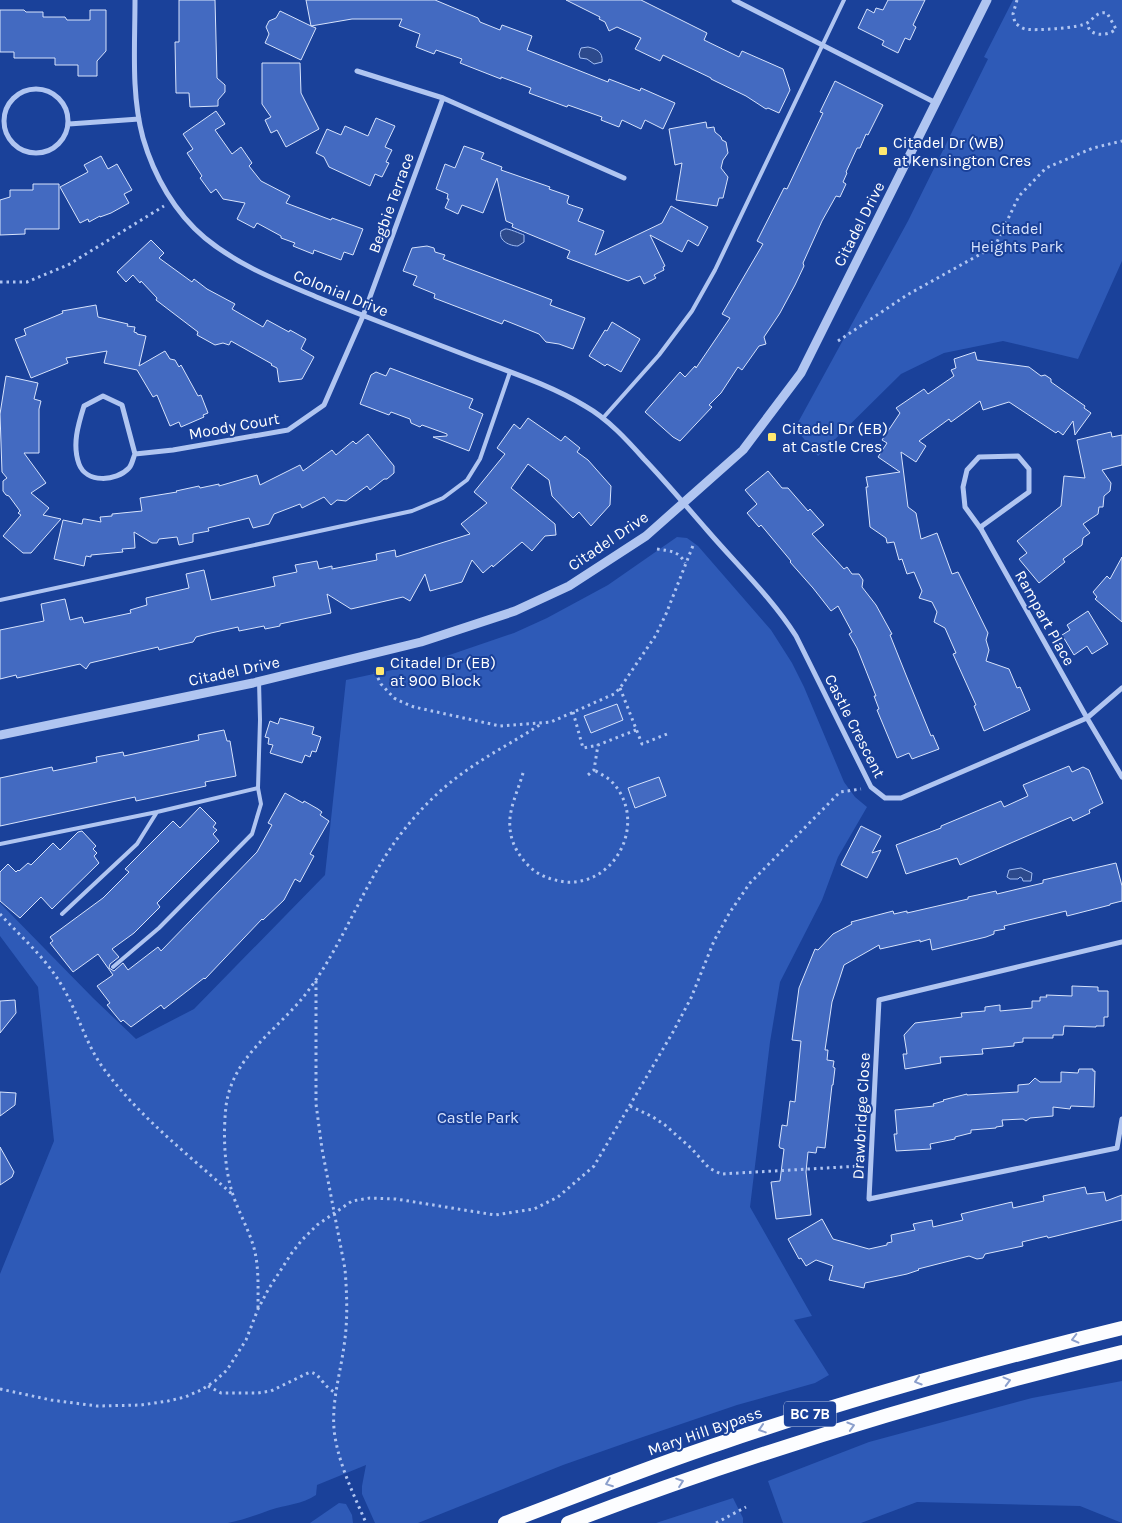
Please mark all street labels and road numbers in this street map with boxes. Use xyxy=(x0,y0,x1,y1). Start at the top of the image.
street label: Begbie Terrace xyxy=(364,150,418,256)
street label: Citadel Drive xyxy=(829,178,889,270)
street label: Colonial Drive xyxy=(291,265,391,321)
street label: Moody Court xyxy=(187,409,281,443)
street label: Citadel Drive xyxy=(564,507,652,575)
street label: Rampart Place xyxy=(1011,567,1079,669)
street label: Citadel Drive xyxy=(187,652,281,690)
street label: Castle Crescent xyxy=(821,671,889,781)
street label: Drawbridge Close xyxy=(848,1052,874,1180)
street label: Mary Hill Bypass xyxy=(645,1402,765,1460)
road number: BC 7B xyxy=(784,1402,836,1426)

